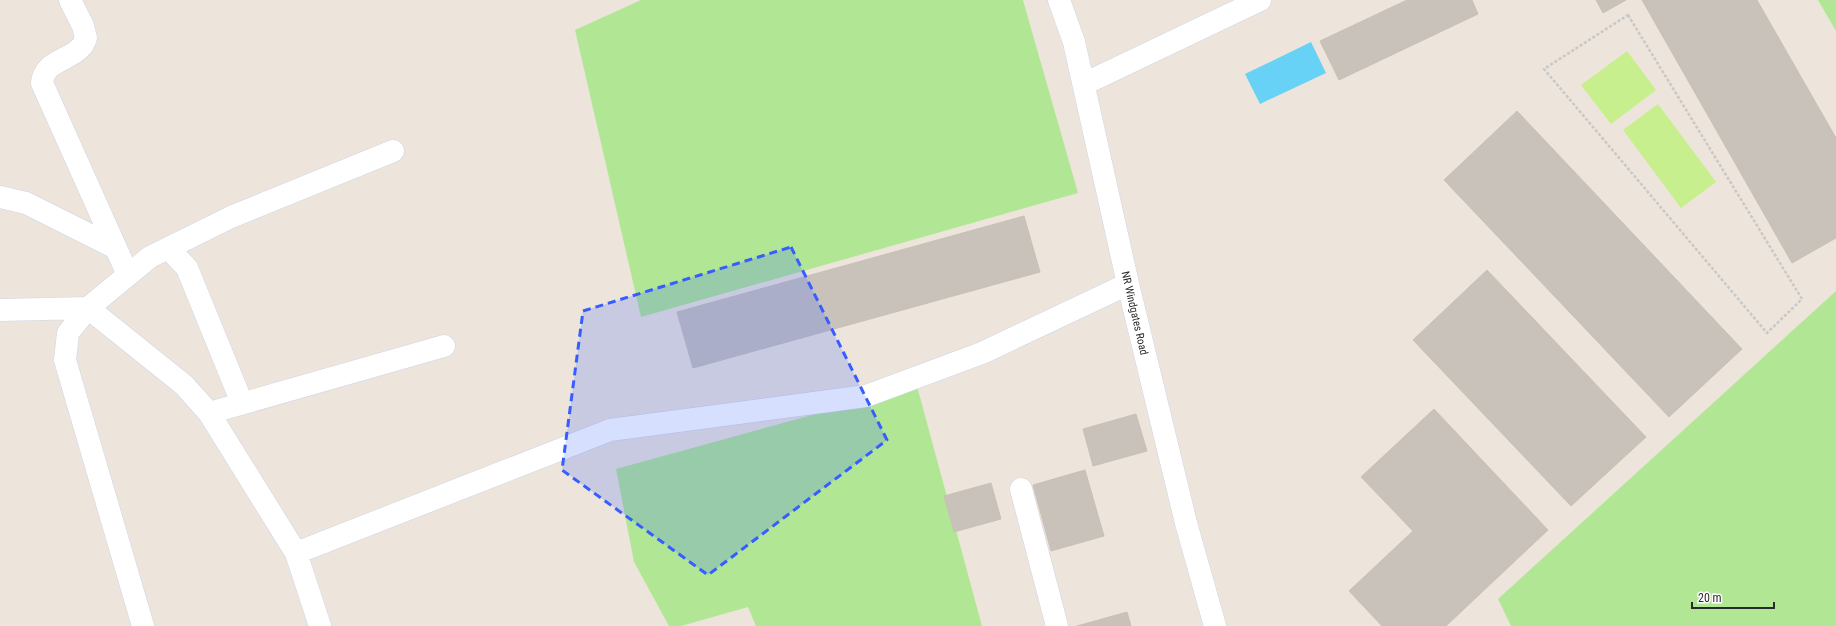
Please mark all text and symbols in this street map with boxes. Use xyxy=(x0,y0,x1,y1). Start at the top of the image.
street label: NR Windgates Road xyxy=(1119,270,1150,356)
scale bar xyxy=(1692,584,1774,610)
text: 20 m xyxy=(1698,591,1722,605)

